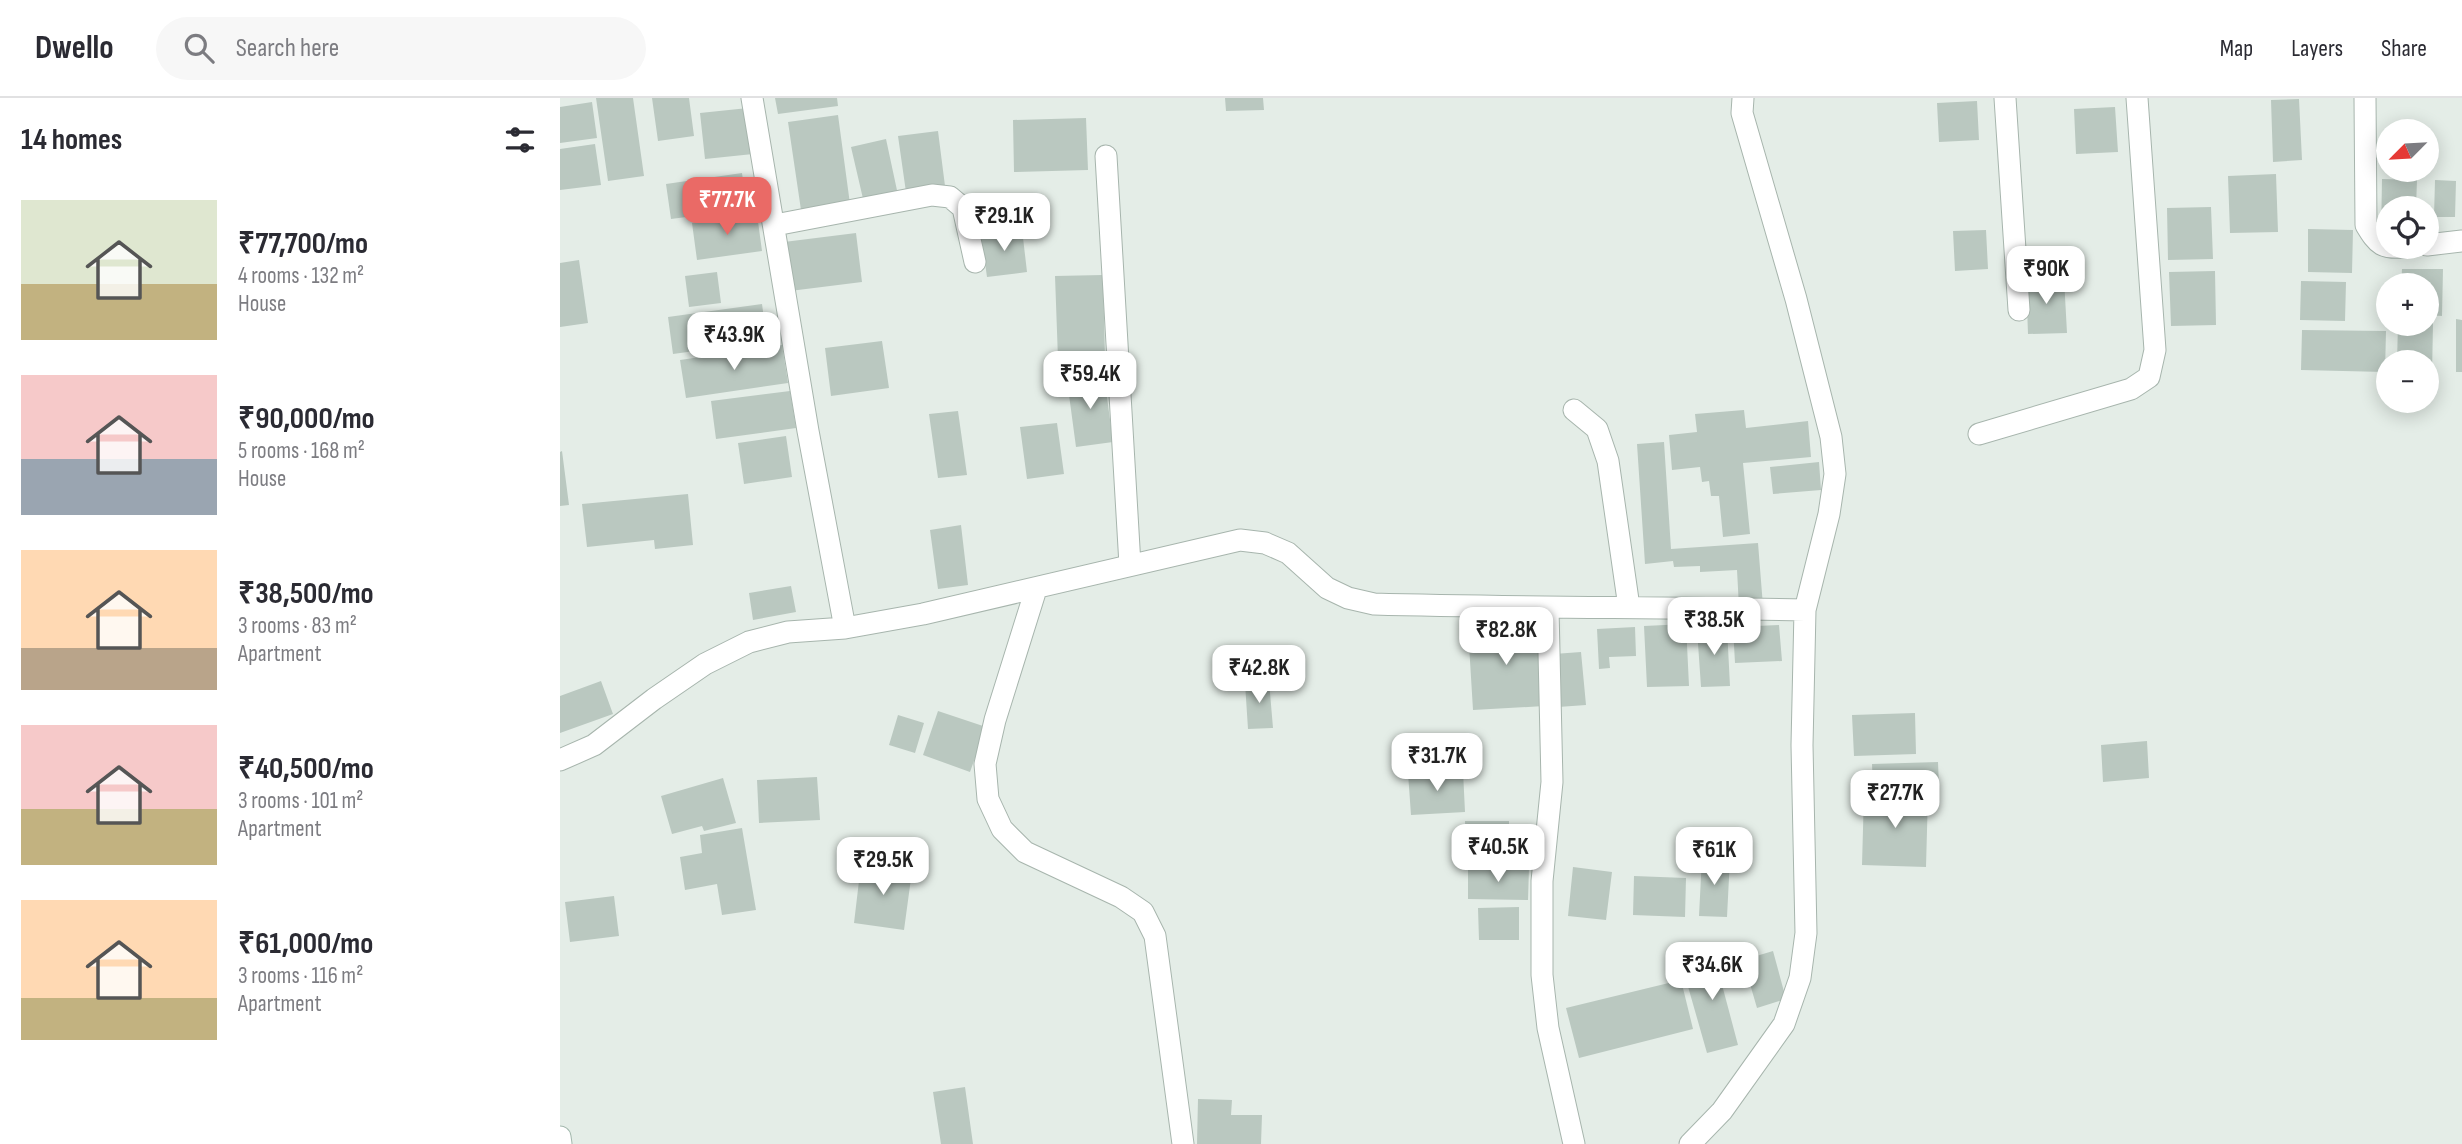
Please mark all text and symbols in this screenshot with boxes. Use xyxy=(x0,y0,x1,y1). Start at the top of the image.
search box xyxy=(156,17,646,80)
text: Dwello xyxy=(35,28,114,68)
icon: search xyxy=(180,29,218,67)
text: Search here xyxy=(236,33,339,64)
text: Map xyxy=(2220,34,2253,63)
text: Layers xyxy=(2291,34,2343,63)
text: Share xyxy=(2381,34,2427,63)
north arrow xyxy=(2376,119,2440,182)
map controls xyxy=(2376,119,2439,413)
icon: filters xyxy=(501,121,539,159)
text: 14 homes xyxy=(21,122,122,158)
pin: ₹77.7K xyxy=(670,178,784,237)
text: ₹77.7K xyxy=(698,186,756,214)
pin: ₹29.1K xyxy=(947,194,1061,253)
button: locate xyxy=(2376,196,2439,259)
text: ₹29.1K xyxy=(974,202,1034,230)
text: ₹77,700/mo xyxy=(238,226,368,262)
icon: home xyxy=(77,228,161,312)
pin: ₹90K xyxy=(2005,246,2087,306)
text: ₹90K xyxy=(2023,255,2069,283)
text: 4 rooms · 132 m² xyxy=(238,262,364,290)
button: + xyxy=(2376,273,2439,336)
text: House xyxy=(238,290,286,318)
pin: ₹43.9K xyxy=(677,313,791,372)
text: ₹43.9K xyxy=(703,321,765,349)
button: − xyxy=(2376,350,2439,413)
pin: ₹59.4K xyxy=(1033,352,1147,411)
text: ₹59.4K xyxy=(1059,360,1121,388)
text: ₹90,000/mo xyxy=(238,401,375,437)
icon: home xyxy=(77,403,161,487)
text: 5 rooms · 168 m² xyxy=(238,437,365,465)
text: House xyxy=(238,465,286,493)
text: ₹38,500/mo xyxy=(238,576,374,612)
icon: home xyxy=(77,578,161,662)
pin: ₹38.5K xyxy=(1657,598,1771,657)
text: ₹38.5K xyxy=(1684,606,1744,634)
pin: ₹82.8K xyxy=(1449,608,1563,667)
text: 3 rooms · 83 m² xyxy=(238,612,357,640)
text: ₹82.8K xyxy=(1475,616,1537,644)
text: Apartment xyxy=(238,640,322,668)
pin: ₹42.8K xyxy=(1202,646,1316,705)
text: ₹42.8K xyxy=(1228,654,1290,682)
pin: ₹31.7K xyxy=(1380,734,1494,793)
text: ₹31.7K xyxy=(1408,742,1466,770)
text: ₹40,500/mo xyxy=(238,751,374,787)
icon: home xyxy=(77,753,161,837)
pin: ₹27.7K xyxy=(1838,770,1952,830)
text: ₹27.7K xyxy=(1866,779,1924,807)
text: 3 rooms · 101 m² xyxy=(238,787,363,815)
text: Apartment xyxy=(238,815,322,843)
pin: ₹40.5K xyxy=(1441,824,1555,884)
pin: ₹61K xyxy=(1673,828,1755,887)
text: ₹40.5K xyxy=(1468,833,1528,861)
text: ₹61K xyxy=(1692,836,1736,864)
pin: ₹29.5K xyxy=(826,838,940,897)
text: ₹29.5K xyxy=(853,846,913,874)
text: ₹61,000/mo xyxy=(238,926,373,962)
icon: home xyxy=(77,928,161,1012)
pin: ₹34.6K xyxy=(1655,942,1769,1002)
text: ₹34.6K xyxy=(1681,951,1743,979)
text: 3 rooms · 116 m² xyxy=(238,962,363,990)
text: Apartment xyxy=(238,990,322,1018)

